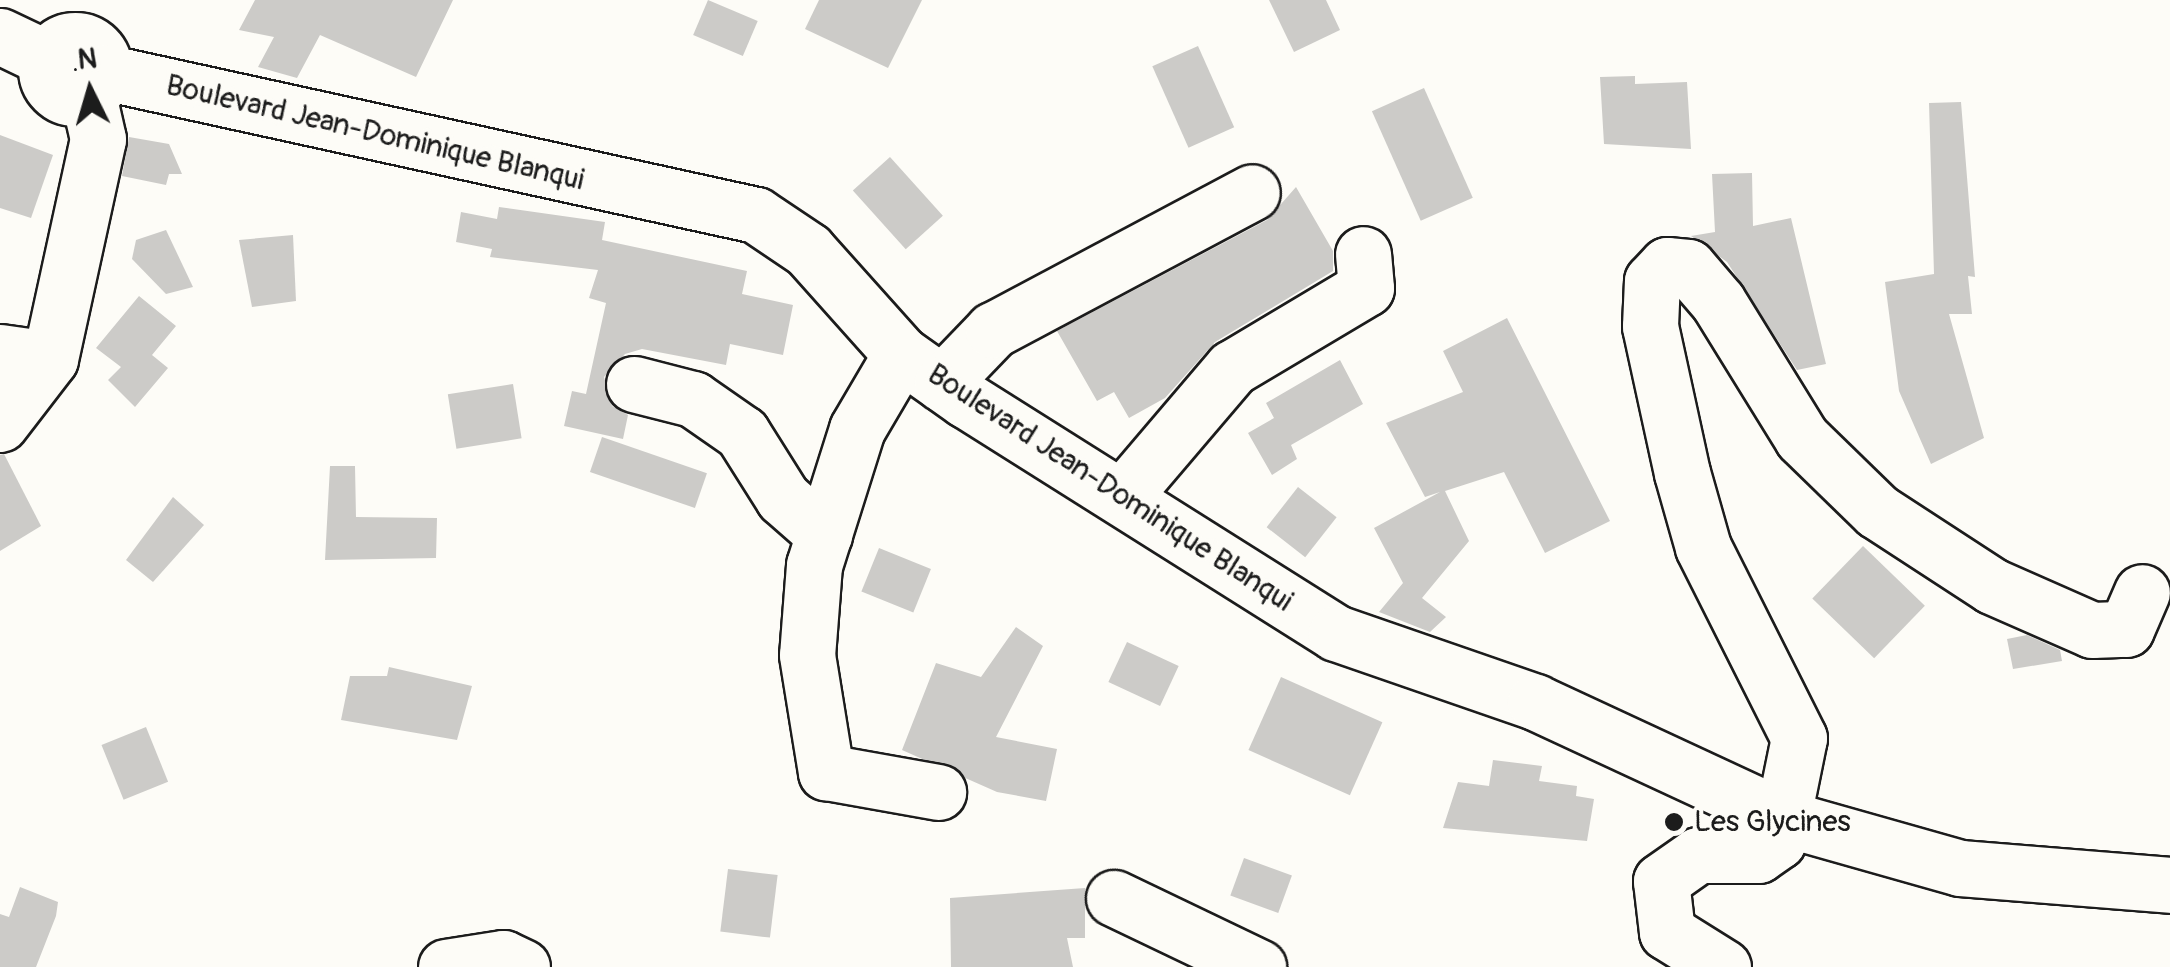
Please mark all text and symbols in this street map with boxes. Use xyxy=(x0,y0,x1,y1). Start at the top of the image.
north arrow xyxy=(40,40,140,140)
text: N xyxy=(76,41,98,78)
street label: Boulevard Jean-Dominique Blanqui xyxy=(162,67,588,199)
street label: Boulevard Jean-Dominique Blanqui xyxy=(921,356,1299,620)
place label: Les Glycines xyxy=(1694,804,1851,840)
marker: Les Glycines xyxy=(1663,811,1685,833)

